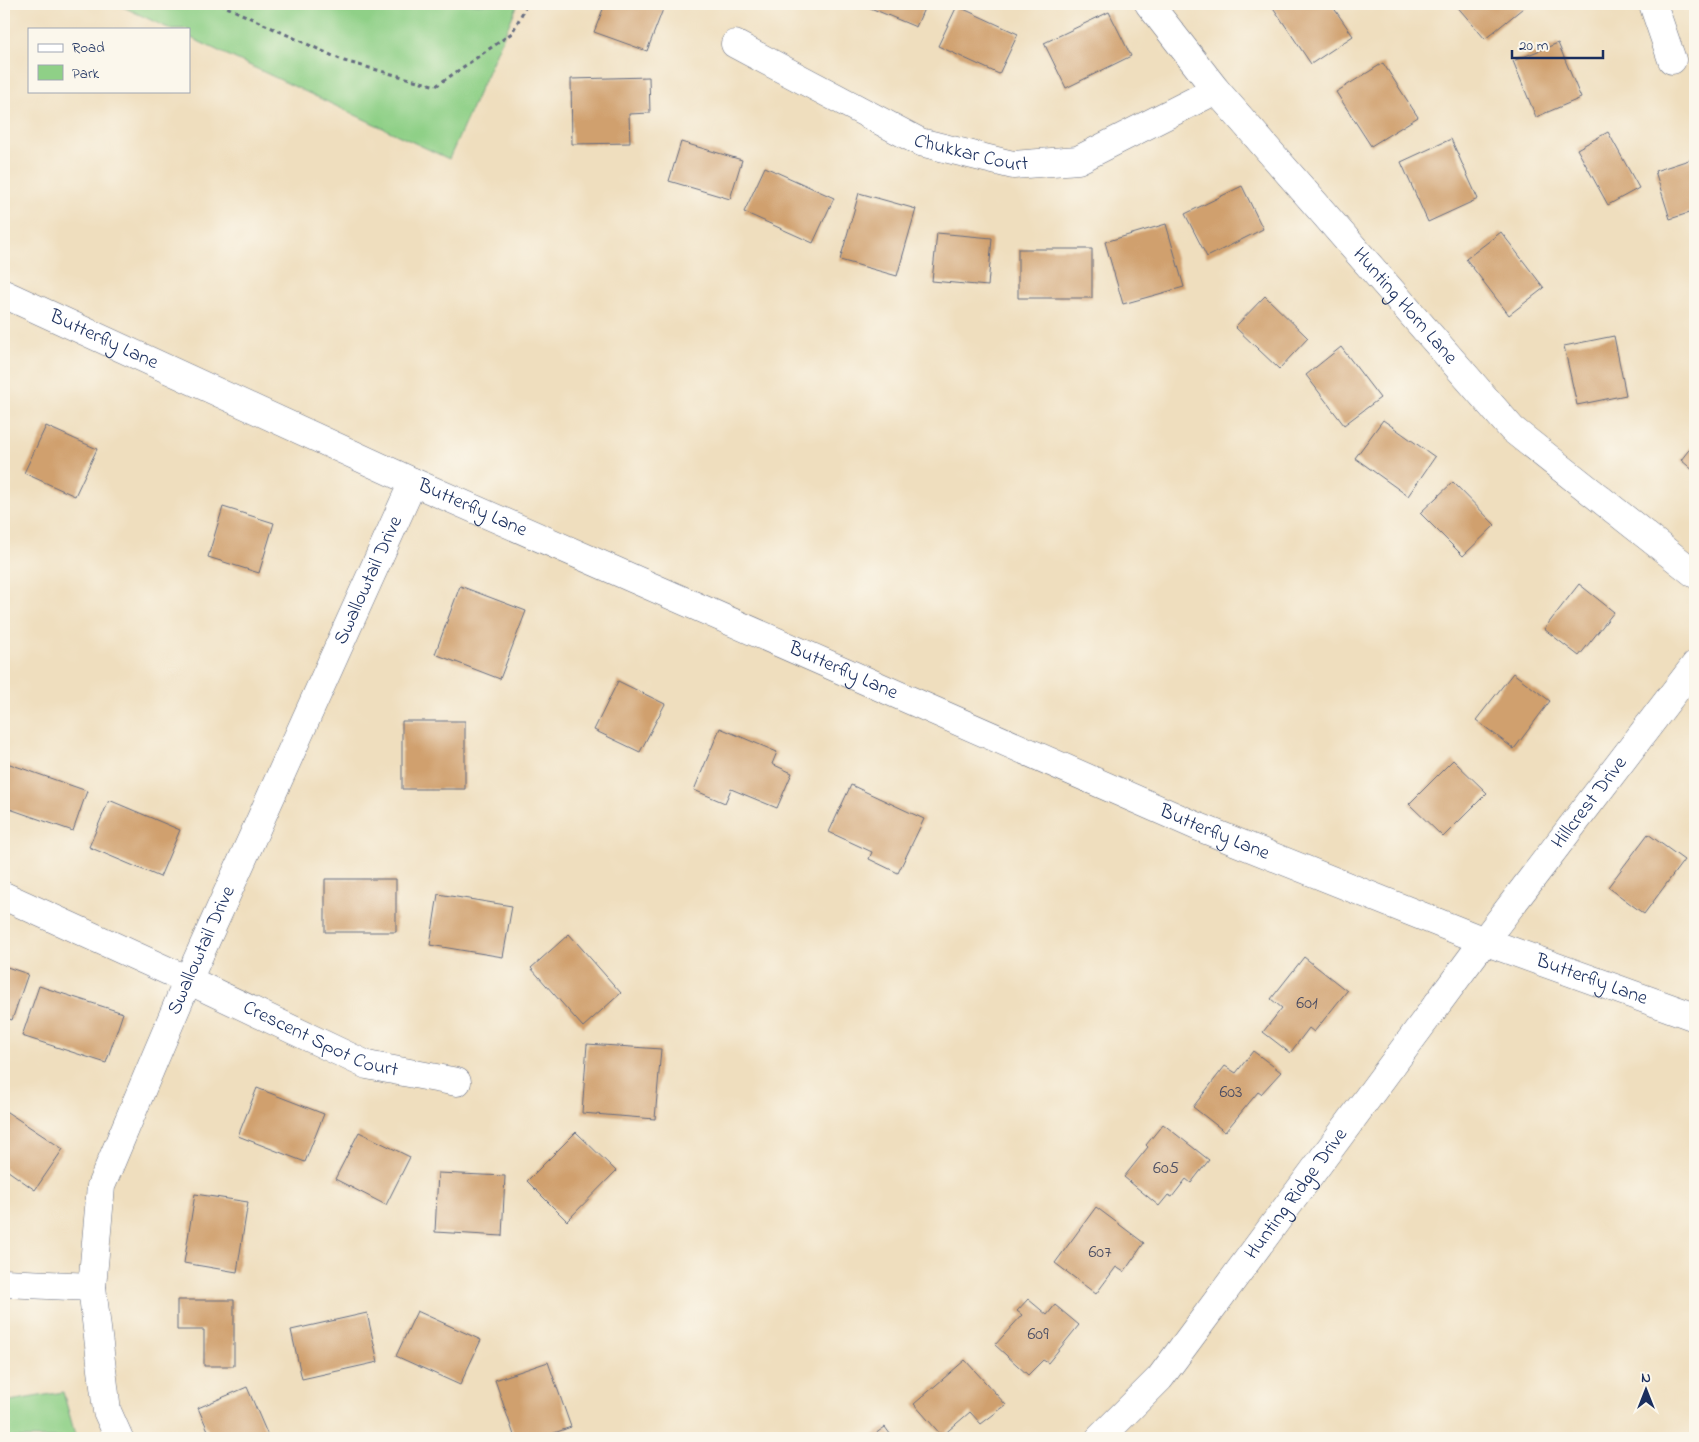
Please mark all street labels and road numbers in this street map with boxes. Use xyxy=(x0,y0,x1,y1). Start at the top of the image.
street label: Chukkar Court xyxy=(908,126,1030,180)
street label: Hunting Horn Lane xyxy=(1345,241,1464,371)
street label: Butterfly Lane xyxy=(44,302,163,378)
street label: Butterfly Lane xyxy=(412,471,532,545)
street label: Swallowtail Drive xyxy=(327,511,410,649)
street label: Butterfly Lane xyxy=(783,634,903,708)
street label: Hillcrest Drive xyxy=(1545,750,1635,855)
street label: Butterfly Lane xyxy=(1154,796,1274,868)
street label: Swallowtail Drive xyxy=(160,881,243,1019)
street label: Butterfly Lane xyxy=(1531,946,1652,1013)
street label: Crescent Spot Court xyxy=(238,994,401,1085)
street label: Hunting Ridge Drive xyxy=(1238,1122,1355,1266)

